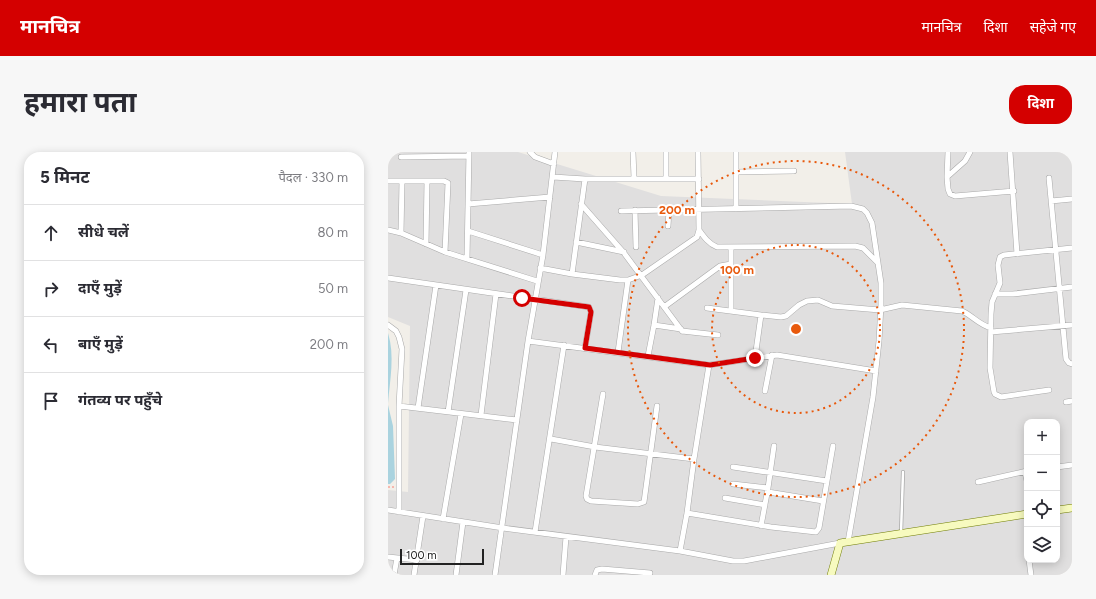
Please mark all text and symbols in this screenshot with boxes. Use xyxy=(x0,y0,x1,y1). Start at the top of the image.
text: मानचित्र xyxy=(20,15,80,38)
text: मानचित्र xyxy=(921,19,961,36)
text: दिशा xyxy=(983,19,1008,36)
text: सहेजे गए xyxy=(1030,19,1076,36)
text: हमारा पता xyxy=(24,85,136,119)
button: दिशा xyxy=(1009,85,1072,124)
text: 5 मिनट xyxy=(40,167,90,187)
text: पैदल · 330 m xyxy=(278,170,348,185)
text: 200 m xyxy=(659,203,695,217)
icon: ahead xyxy=(40,222,62,244)
text: सीधे चलें xyxy=(78,223,129,241)
text: 80 m xyxy=(317,225,348,240)
text: 100 m xyxy=(720,263,754,277)
icon: right xyxy=(40,278,62,300)
text: दाएँ मुड़ें xyxy=(78,279,122,297)
text: 50 m xyxy=(318,281,348,296)
route start xyxy=(513,289,531,307)
centre of rings xyxy=(789,322,803,336)
icon: left xyxy=(40,334,62,356)
text: बाएँ मुड़ें xyxy=(78,335,123,353)
text: 200 m xyxy=(310,337,348,352)
route end xyxy=(746,349,764,367)
icon: arrive xyxy=(40,390,62,412)
text: गंतव्य पर पहुँचे xyxy=(78,391,162,409)
map controls xyxy=(1024,419,1060,563)
button: + xyxy=(1024,419,1060,455)
button: − xyxy=(1024,455,1060,491)
button: locate xyxy=(1024,491,1060,527)
button: layers xyxy=(1024,527,1060,563)
scale bar xyxy=(400,547,484,566)
text: 100 m xyxy=(406,549,437,562)

